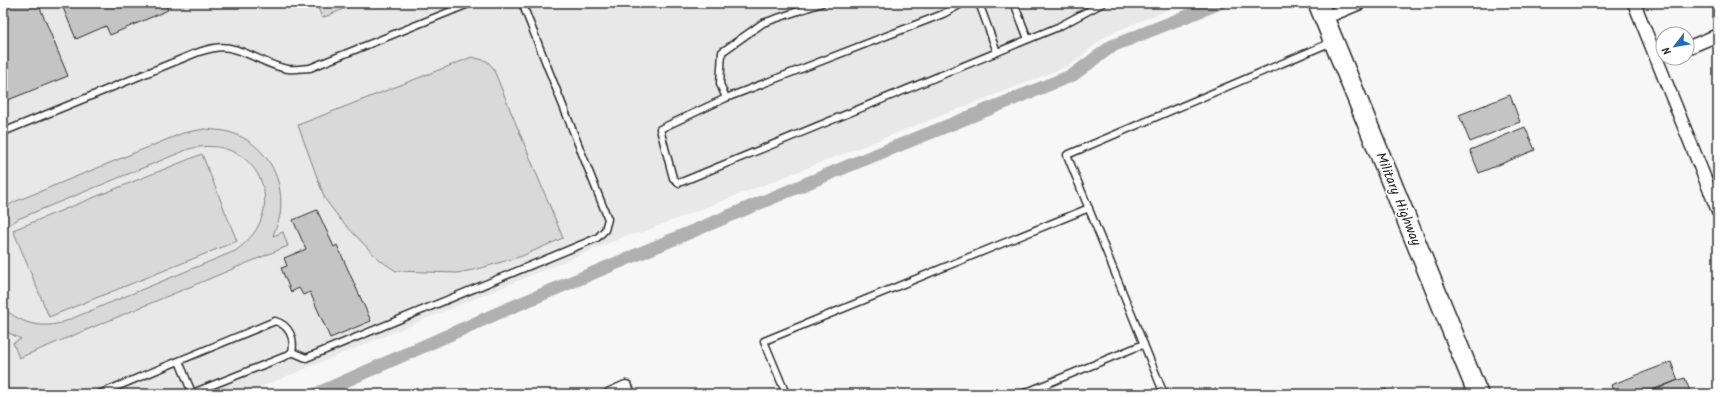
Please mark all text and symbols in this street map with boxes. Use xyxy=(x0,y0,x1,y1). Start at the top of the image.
north arrow xyxy=(1655,26,1695,66)
text: N xyxy=(1658,43,1677,58)
street label: Military Highway xyxy=(1369,149,1427,250)

